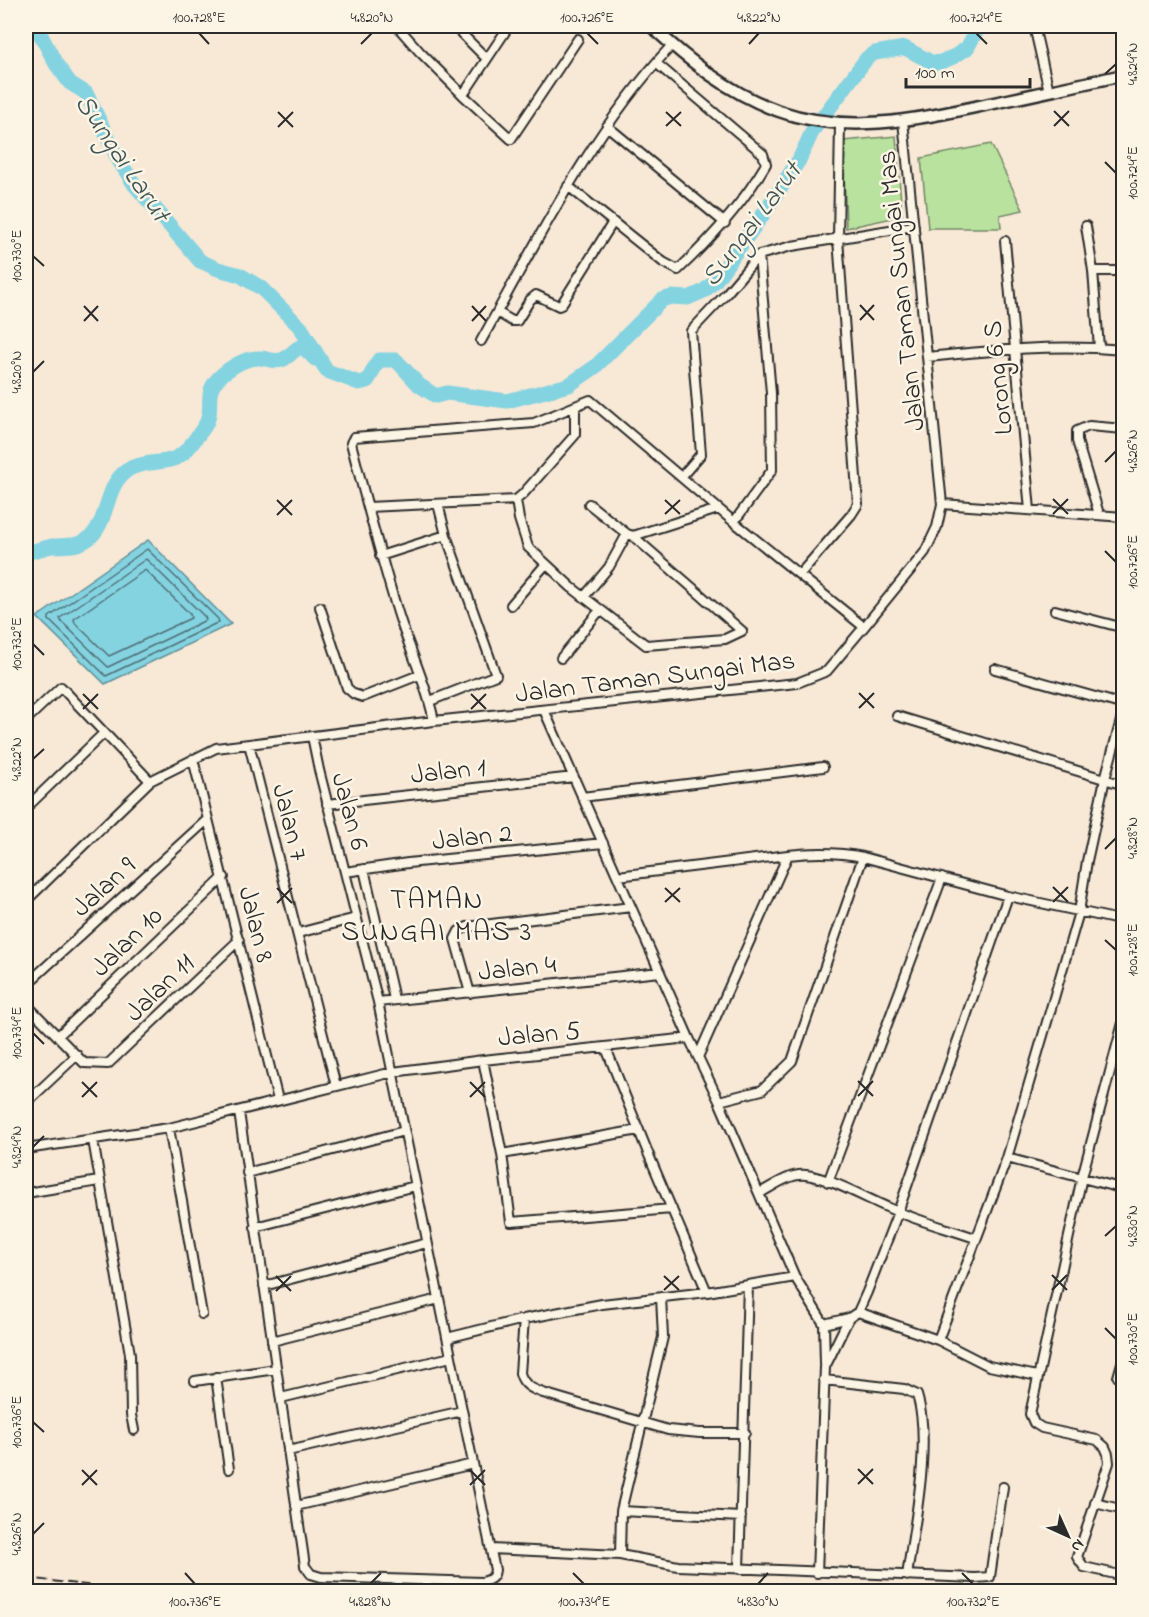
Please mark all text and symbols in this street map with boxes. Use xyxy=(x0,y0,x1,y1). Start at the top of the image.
text: 100.728°E xyxy=(172,7,226,29)
text: 4.820°N xyxy=(351,7,393,29)
text: 100.726°E xyxy=(560,7,614,29)
text: 4.822°N xyxy=(737,7,781,29)
text: 100.724°E xyxy=(949,7,1003,29)
text: 4.824°N xyxy=(1122,43,1144,85)
scale bar xyxy=(906,51,1030,89)
text: 100 m xyxy=(915,61,955,87)
water label: Sungai Larut xyxy=(63,87,181,233)
text: 100.724°E xyxy=(1122,146,1144,200)
street label: Jalan Taman Sungai Mas xyxy=(868,149,937,433)
water label: Sungai Larut xyxy=(692,152,815,296)
text: 100.730°E xyxy=(6,230,28,282)
street label: Lorong 6 S xyxy=(974,319,1025,437)
text: 4.820°N xyxy=(6,351,28,393)
text: 4.826°N xyxy=(1122,429,1144,473)
text: 100.726°E xyxy=(1122,535,1144,589)
text: 100.732°E xyxy=(6,617,28,671)
street label: Jalan Taman Sungai Mas xyxy=(513,642,797,715)
text: 4.822°N xyxy=(6,737,28,781)
street label: Jalan 1 xyxy=(409,749,488,796)
street label: Jalan 6 xyxy=(320,769,378,855)
street label: Jalan 7 xyxy=(260,780,317,865)
street label: Jalan 2 xyxy=(430,815,514,862)
text: 4.828°N xyxy=(1122,817,1144,859)
street label: Jalan 9 xyxy=(64,848,146,927)
district label: TAMAN SUNGAI MAS 3 xyxy=(341,881,533,954)
street label: Jalan 8 xyxy=(226,883,283,967)
street label: Jalan 10 xyxy=(83,898,173,987)
text: 100.728°E xyxy=(1122,923,1144,977)
street label: Jalan 11 xyxy=(117,946,205,1032)
street label: Jalan 4 xyxy=(476,946,558,993)
text: 100.734°E xyxy=(6,1007,28,1059)
street label: Jalan 5 xyxy=(496,1012,582,1059)
text: 4.824°N xyxy=(6,1126,28,1168)
text: 4.830°N xyxy=(1122,1205,1144,1247)
text: 100.730°E xyxy=(1122,1313,1144,1365)
text: 100.736°E xyxy=(6,1396,28,1448)
north arrow xyxy=(1038,1506,1098,1566)
text: 4.826°N xyxy=(6,1512,28,1556)
text: N xyxy=(1065,1533,1090,1558)
text: 100.736°E xyxy=(169,1591,221,1613)
text: 4.828°N xyxy=(349,1591,391,1613)
text: 100.734°E xyxy=(558,1591,610,1613)
text: 4.830°N xyxy=(737,1591,779,1613)
text: 100.732°E xyxy=(946,1591,1000,1613)

